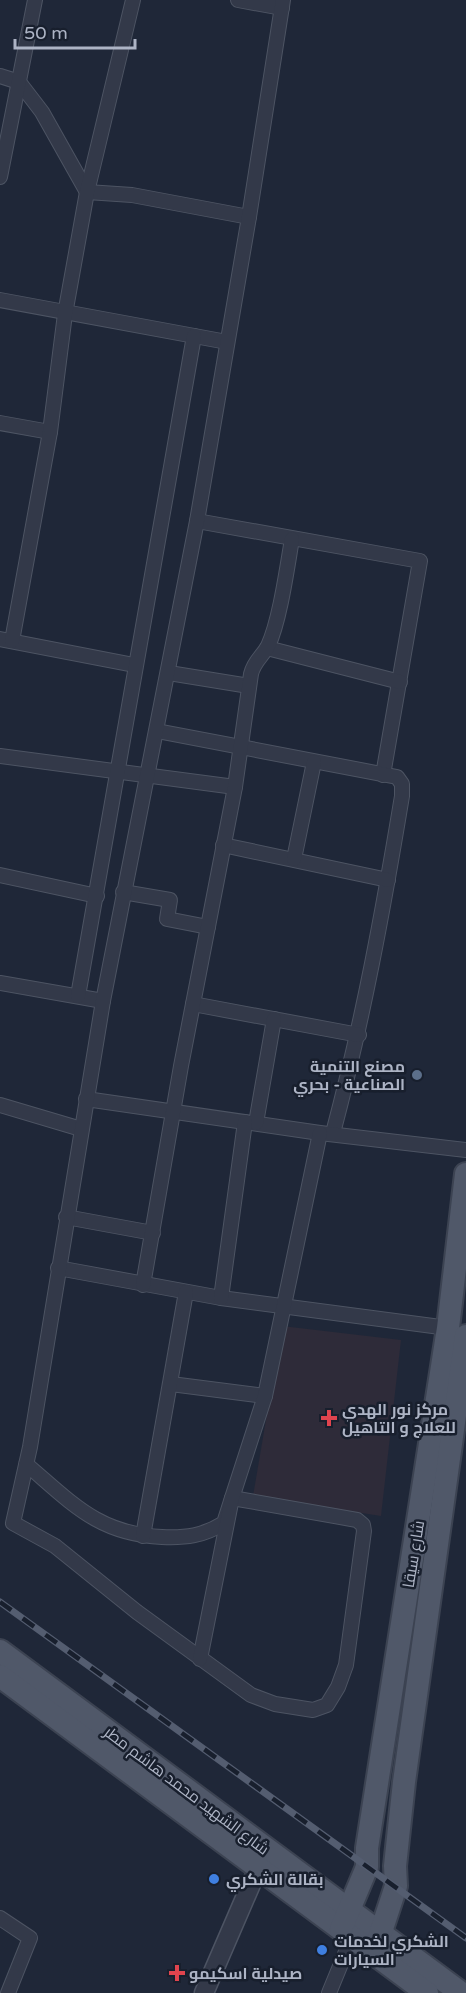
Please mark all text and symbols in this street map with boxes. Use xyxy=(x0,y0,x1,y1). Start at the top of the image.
scale bar xyxy=(15,12,135,50)
text: 50 m xyxy=(24,22,68,44)
place label: مصنع التنمية الصناعية - بحري xyxy=(293,1057,405,1097)
marker: مصنع التنمية الصناعية - بحري xyxy=(410,1068,424,1082)
place label: مركز نور الهدي للعلاج و التاهيل xyxy=(342,1400,456,1438)
marker: مركز نور الهدي للعلاج و التاهيل xyxy=(320,1409,338,1427)
street label: شارع سيقا xyxy=(399,1519,430,1589)
street label: شارع الشهيد محمد هاشم مطر xyxy=(99,1722,273,1860)
place label: بقالة الشكري xyxy=(226,1870,324,1892)
marker: بقالة الشكري xyxy=(207,1872,221,1886)
place label: الشكري لخدمات السيارات xyxy=(334,1932,449,1970)
marker: الشكري لخدمات السيارات xyxy=(315,1943,329,1957)
place label: صيدلية اسكيمو xyxy=(189,1964,302,1984)
marker: صيدلية اسكيمو xyxy=(170,1966,184,1980)

